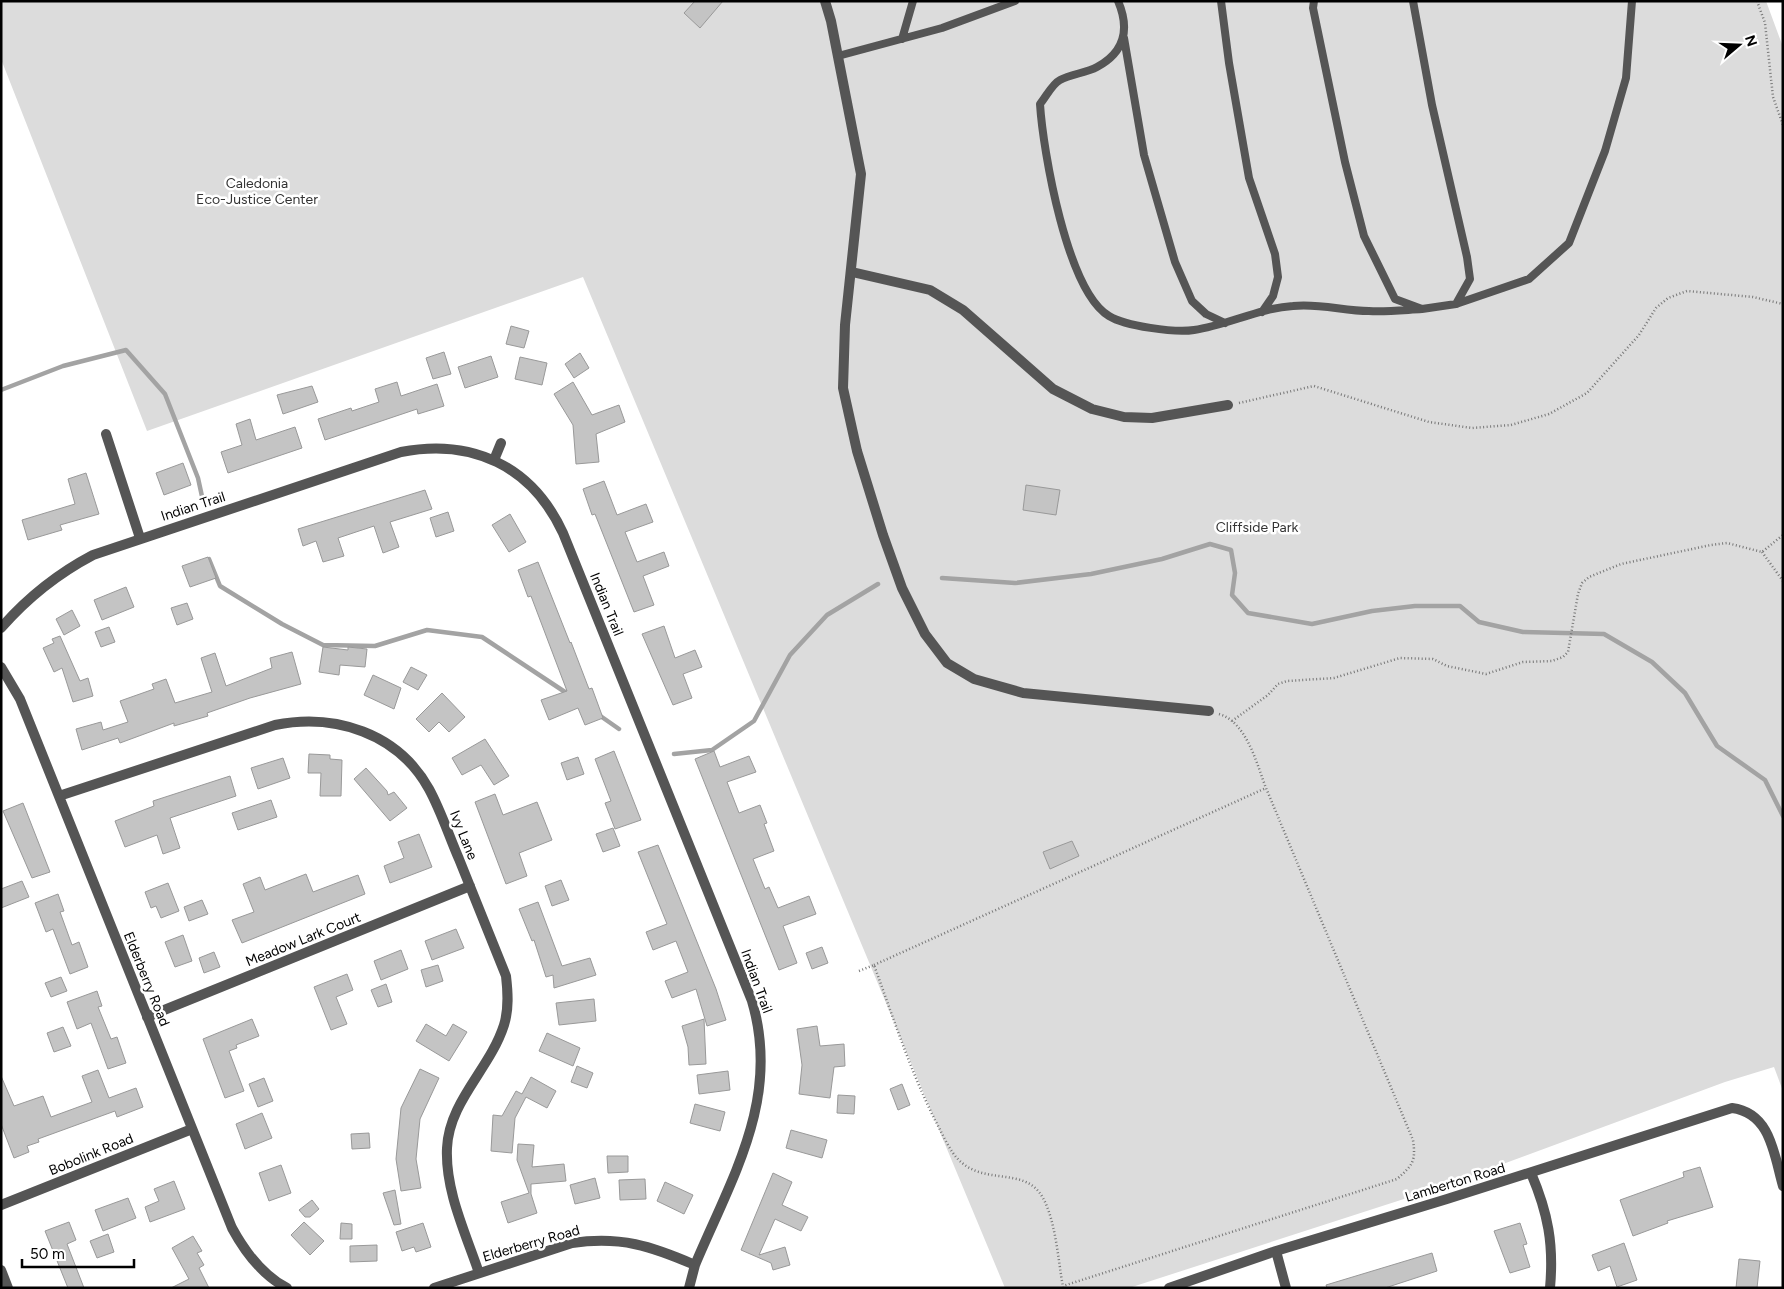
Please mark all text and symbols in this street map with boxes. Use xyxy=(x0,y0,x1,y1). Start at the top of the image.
north arrow xyxy=(1714,20,1764,70)
text: N xyxy=(1741,33,1761,49)
park label: Caledonia Eco-Justice Center xyxy=(196,175,318,208)
street label: Indian Trail xyxy=(159,488,228,525)
park label: Cliffside Park xyxy=(1216,519,1298,536)
street label: Indian Trail xyxy=(586,570,627,638)
street label: Ivy Lane xyxy=(446,808,481,863)
street label: Meadow Lark Court xyxy=(243,909,363,970)
street label: Elderberry Road xyxy=(120,929,173,1029)
street label: Indian Trail xyxy=(737,947,776,1015)
street label: Bobolink Road xyxy=(46,1130,136,1179)
street label: Lamberton Road xyxy=(1403,1159,1507,1206)
street label: Elderberry Road xyxy=(481,1221,582,1265)
scale bar xyxy=(22,1236,135,1268)
text: 50 m xyxy=(30,1245,65,1263)

